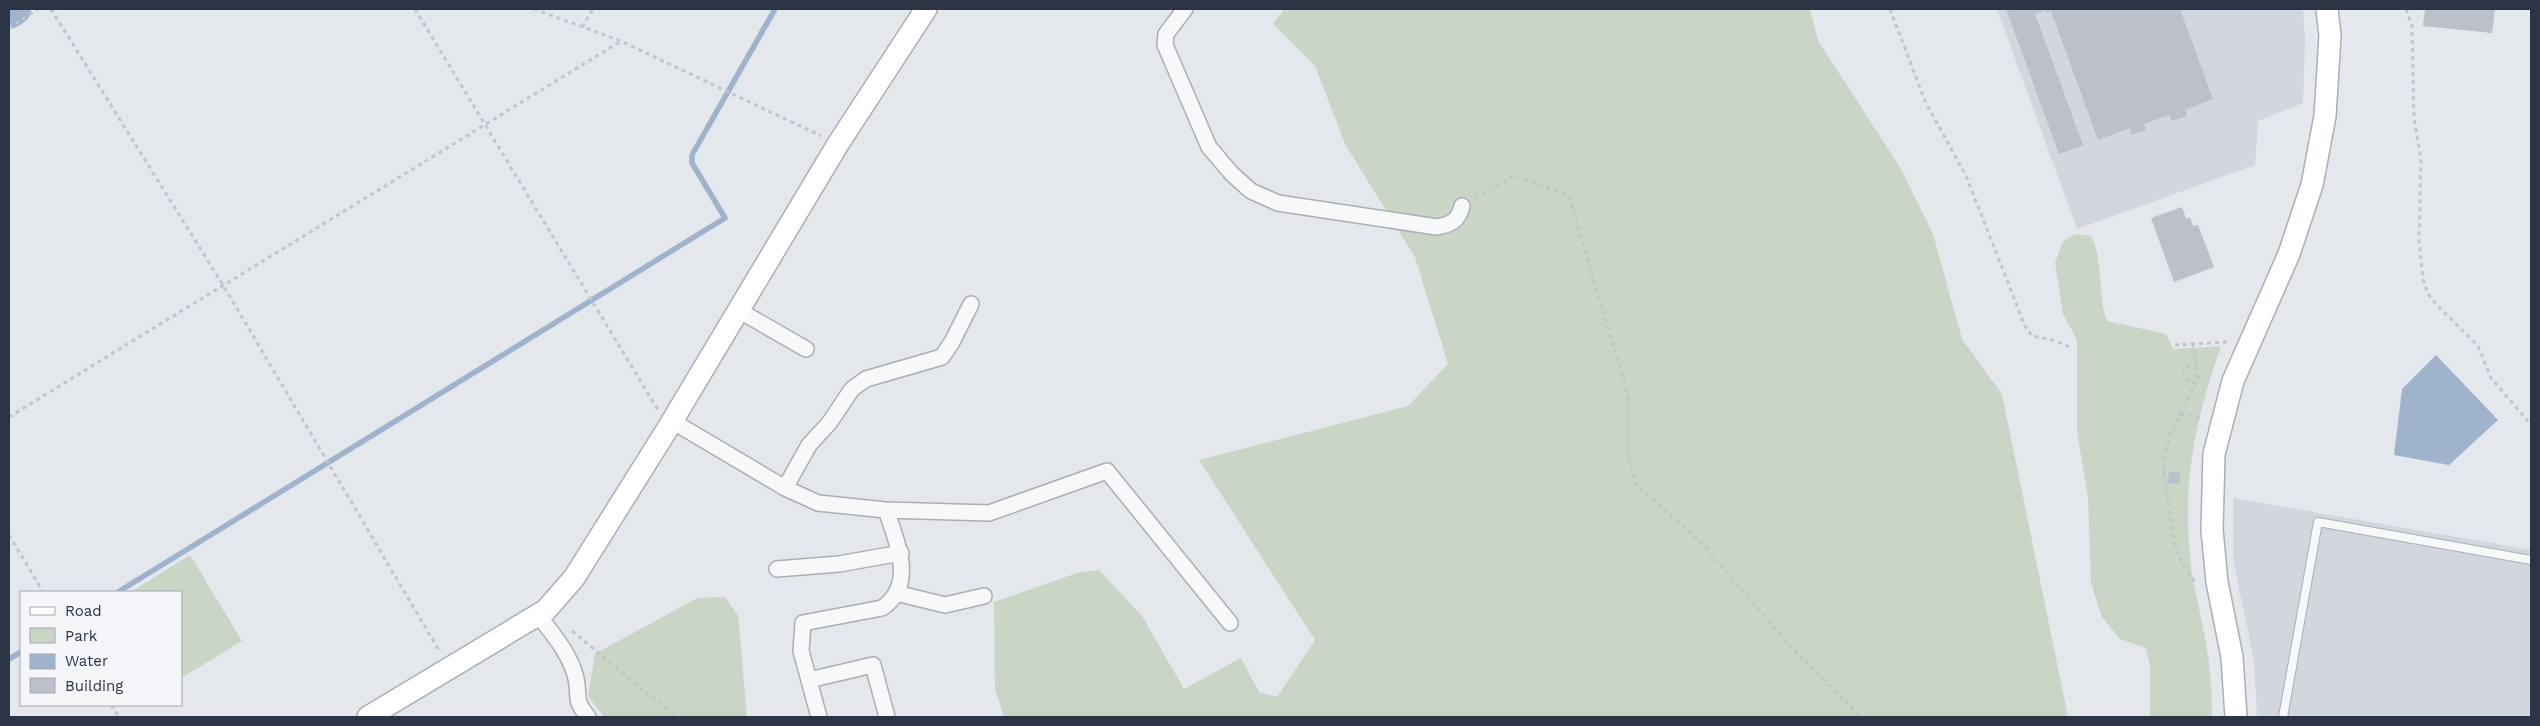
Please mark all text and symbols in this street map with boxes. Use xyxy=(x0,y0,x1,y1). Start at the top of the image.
legend xyxy=(20,591,182,706)
text: Road xyxy=(65,602,102,620)
text: Park xyxy=(65,627,98,645)
text: Water xyxy=(65,652,108,670)
text: Building xyxy=(65,677,123,695)

